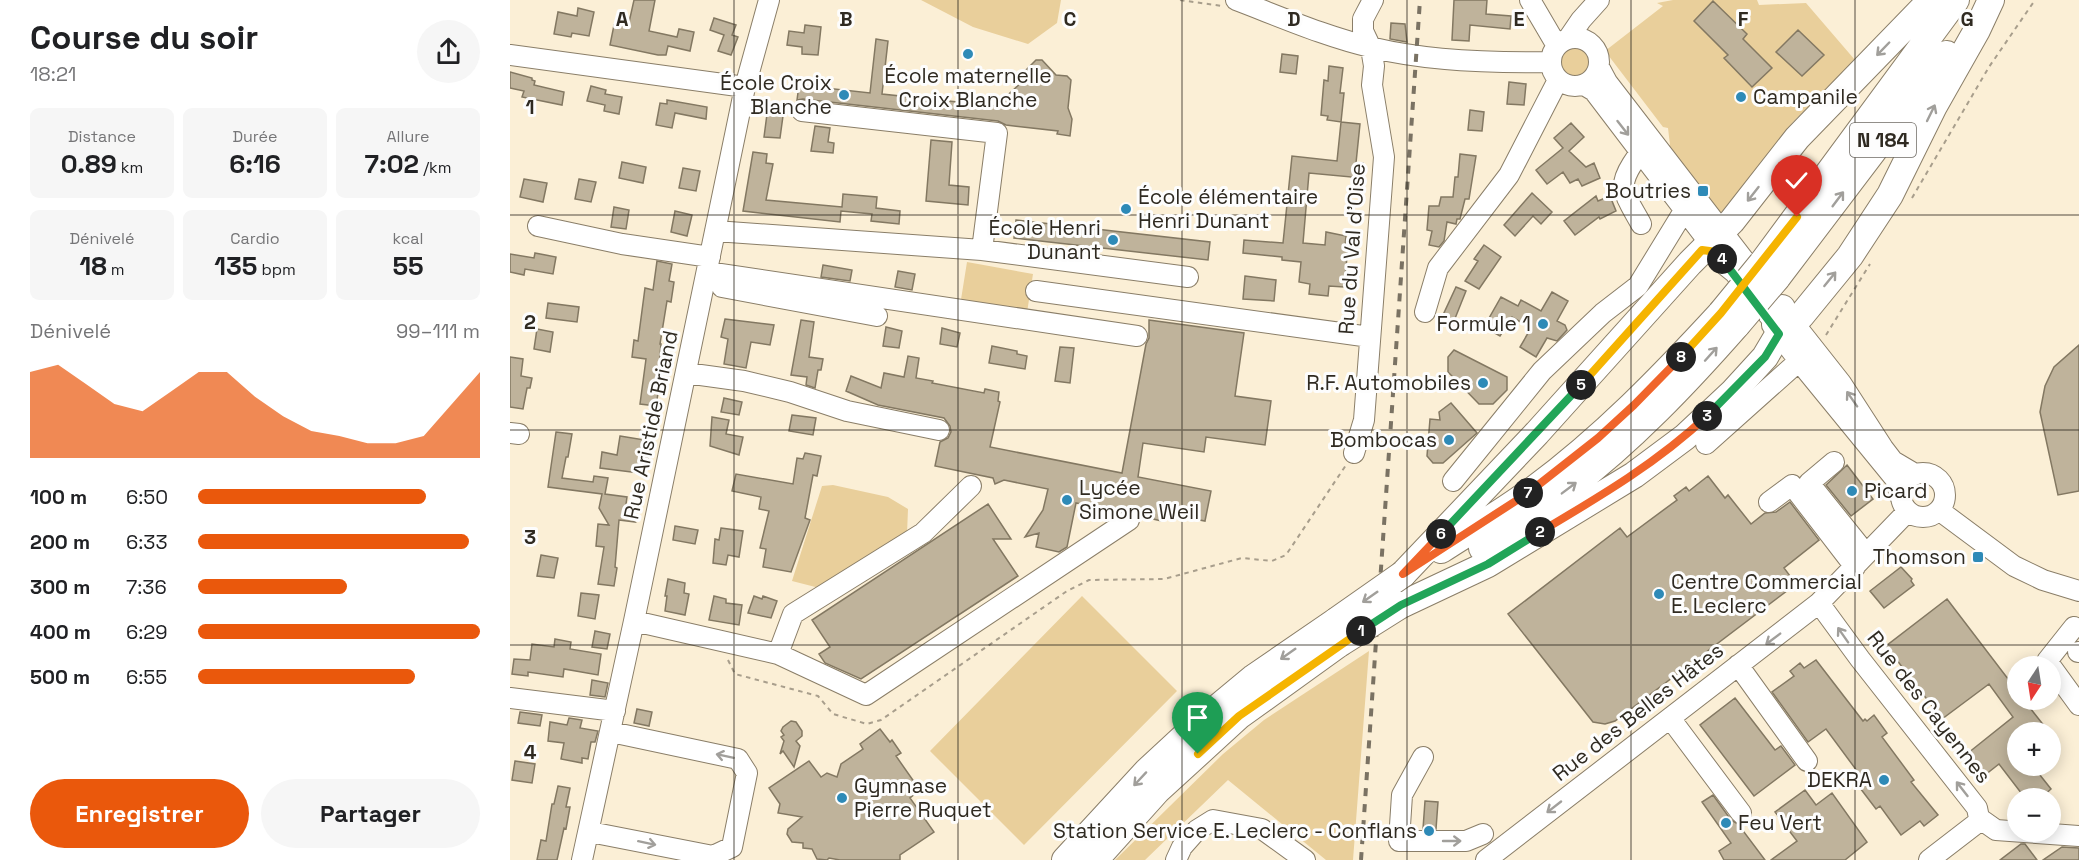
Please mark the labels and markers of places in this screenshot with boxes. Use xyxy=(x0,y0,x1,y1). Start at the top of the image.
marker: École maternelle Croix Blanche xyxy=(961,47,975,61)
place label: École maternelle Croix Blanche xyxy=(884,62,1052,113)
place label: École Croix Blanche xyxy=(720,69,832,120)
place label: Campanile xyxy=(1753,83,1858,110)
marker: École Croix Blanche xyxy=(837,88,851,102)
marker: Campanile xyxy=(1734,90,1748,104)
pin xyxy=(1771,155,1822,217)
place label: Boutries xyxy=(1605,177,1691,204)
place label: École élémentaire Henri Dunant xyxy=(1138,183,1318,234)
marker: Boutries xyxy=(1696,184,1710,198)
marker: École élémentaire Henri Dunant xyxy=(1119,202,1133,216)
place label: École Henri Dunant xyxy=(989,214,1101,265)
marker: École Henri Dunant xyxy=(1106,233,1120,247)
pin: 4 xyxy=(1707,244,1737,274)
place label: Formule 1 xyxy=(1436,310,1531,337)
marker: Formule 1 xyxy=(1536,317,1550,331)
pin: 8 xyxy=(1666,342,1696,372)
place label: R.F. Automobiles xyxy=(1306,369,1471,396)
pin: 5 xyxy=(1566,370,1596,400)
marker: R.F. Automobiles xyxy=(1476,376,1490,390)
pin: 3 xyxy=(1692,401,1722,431)
place label: Bombocas xyxy=(1330,426,1437,453)
marker: Bombocas xyxy=(1442,433,1456,447)
place label: Lycée Simone Weil xyxy=(1079,474,1199,525)
place label: Picard xyxy=(1864,477,1927,504)
pin: 7 xyxy=(1513,478,1543,508)
marker: Picard xyxy=(1845,484,1859,498)
marker: Lycée Simone Weil xyxy=(1060,493,1074,507)
pin: 2 xyxy=(1525,517,1555,547)
pin: 6 xyxy=(1426,519,1456,549)
place label: Thomson xyxy=(1873,543,1966,570)
marker: Thomson xyxy=(1971,550,1985,564)
place label: Centre Commercial E. Leclerc xyxy=(1671,568,1862,619)
marker: Centre Commercial E. Leclerc xyxy=(1652,587,1666,601)
pin: 1 xyxy=(1346,616,1376,646)
pin xyxy=(1172,692,1223,754)
place label: DEKRA xyxy=(1807,766,1872,793)
place label: Gymnase Pierre Ruquet xyxy=(854,772,992,823)
marker: DEKRA xyxy=(1877,773,1891,787)
marker: Gymnase Pierre Ruquet xyxy=(835,791,849,805)
place label: Feu Vert xyxy=(1738,809,1822,836)
marker: Feu Vert xyxy=(1719,816,1733,830)
place label: Station Service E. Leclerc - Conflans xyxy=(1053,817,1417,844)
marker: Station Service E. Leclerc - Conflans xyxy=(1422,824,1436,838)

